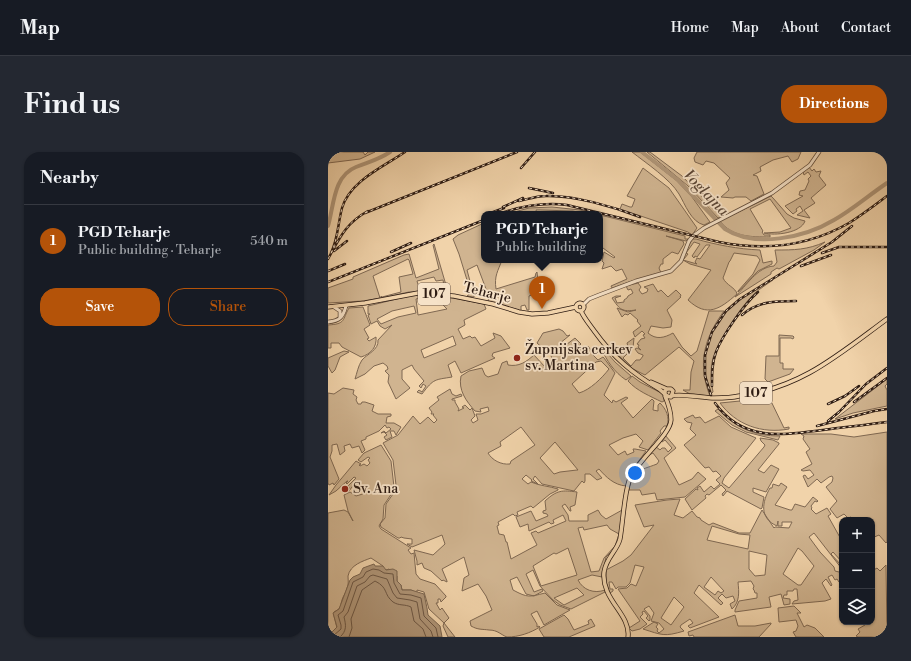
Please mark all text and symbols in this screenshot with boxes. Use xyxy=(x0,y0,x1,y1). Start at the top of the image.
text: Map xyxy=(20,16,60,40)
text: Home xyxy=(671,19,709,37)
text: Map xyxy=(731,19,759,37)
text: About xyxy=(781,19,819,37)
text: Contact xyxy=(841,19,891,37)
button: Directions xyxy=(781,85,887,123)
text: Find us xyxy=(24,87,120,122)
water label: Voglajna xyxy=(679,166,733,221)
text: Nearby xyxy=(40,167,99,189)
popup xyxy=(481,211,603,263)
text: PGD Teharje xyxy=(496,220,588,239)
text: PGD Teharje xyxy=(78,223,170,242)
text: 1 xyxy=(50,233,56,249)
text: 540 m xyxy=(250,233,288,249)
text: Public building xyxy=(496,239,586,255)
text: Public building · Teharje xyxy=(78,242,221,258)
pin: 1 xyxy=(529,276,555,309)
street label: Teharje xyxy=(461,278,513,308)
road number: 107 xyxy=(418,283,450,305)
button: Save xyxy=(40,288,160,326)
button: Share xyxy=(168,288,288,326)
place label: Župnijska cerkev sv. Martina xyxy=(525,339,634,375)
marker: Župnijska cerkev sv. Martina xyxy=(512,353,522,363)
road number: 107 xyxy=(740,382,772,404)
your location xyxy=(625,463,645,483)
place label: Sv. Ana xyxy=(353,480,399,498)
marker: Sv. Ana xyxy=(340,484,350,494)
map controls xyxy=(839,517,875,625)
button: + xyxy=(839,517,875,553)
button: − xyxy=(839,553,875,589)
button: layers xyxy=(839,589,875,625)

